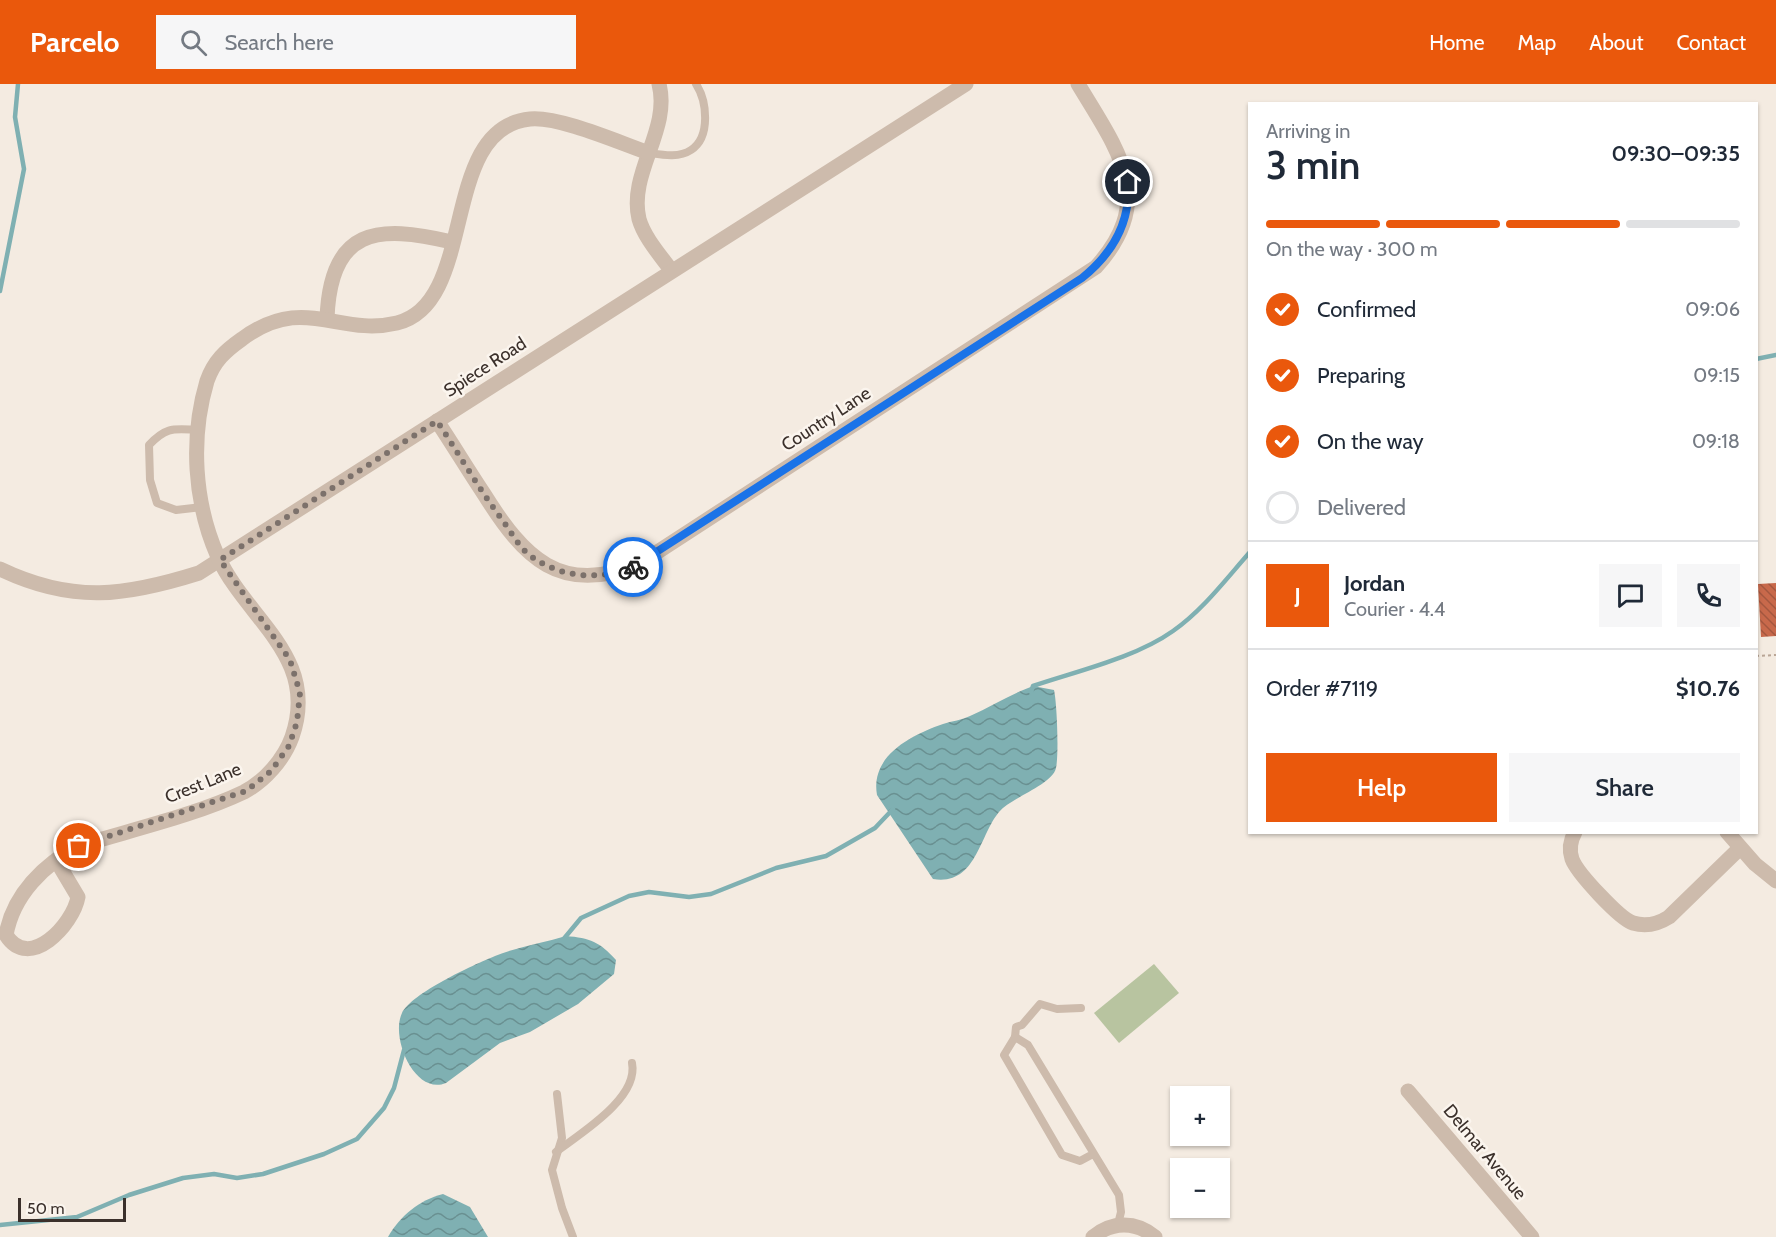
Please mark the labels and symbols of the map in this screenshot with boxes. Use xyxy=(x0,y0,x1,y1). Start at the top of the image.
pin xyxy=(1102,156,1153,207)
street label: Spiece Road xyxy=(440,332,530,402)
street label: Country Lane xyxy=(777,382,875,456)
courier xyxy=(603,537,663,597)
street label: Crest Lane xyxy=(162,758,244,808)
pin xyxy=(53,820,104,871)
street label: Delmar Avenue xyxy=(1439,1100,1531,1204)
scale bar xyxy=(18,1195,126,1222)

